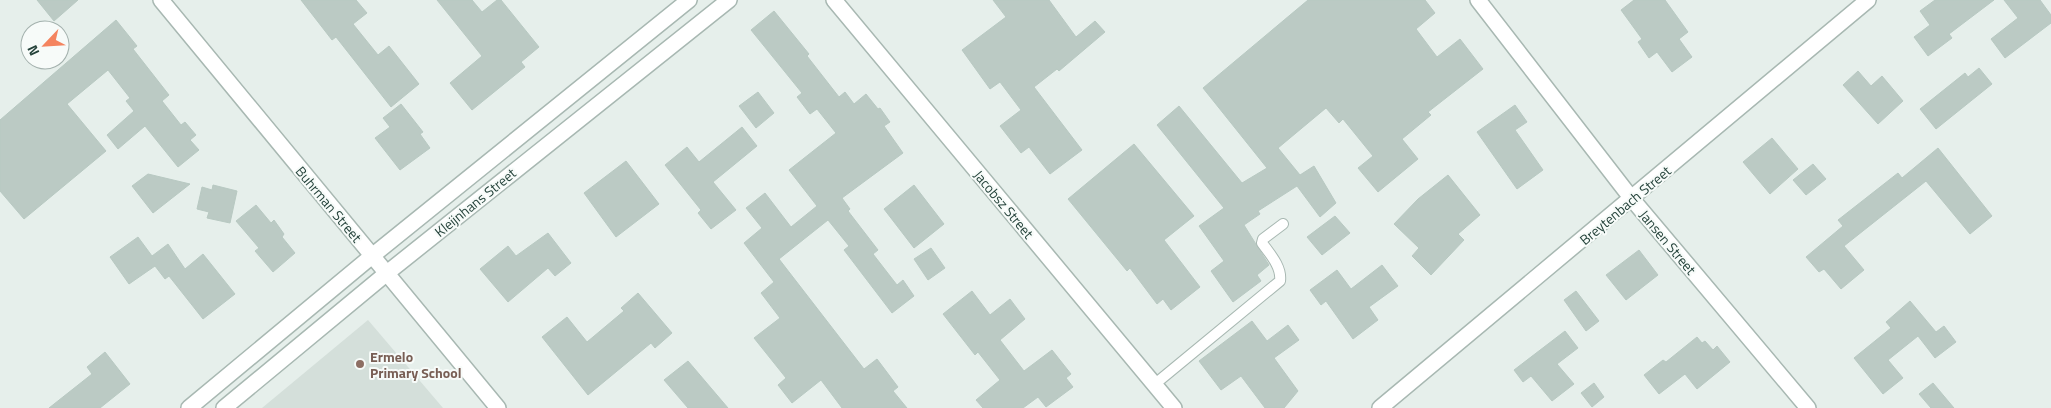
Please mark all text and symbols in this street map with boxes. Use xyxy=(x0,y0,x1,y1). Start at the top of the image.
north arrow xyxy=(20,20,70,70)
text: N xyxy=(21,42,44,60)
street label: Breytenbach Street xyxy=(1575,160,1675,250)
street label: Buhrman Street xyxy=(291,161,367,247)
street label: Kleijnhans Street xyxy=(430,162,520,242)
street label: Jacobsz Street xyxy=(969,165,1039,243)
street label: Jansen Street xyxy=(1635,205,1701,279)
place label: Ermelo Primary School xyxy=(370,346,462,383)
marker: Ermelo Primary School xyxy=(354,358,366,370)

